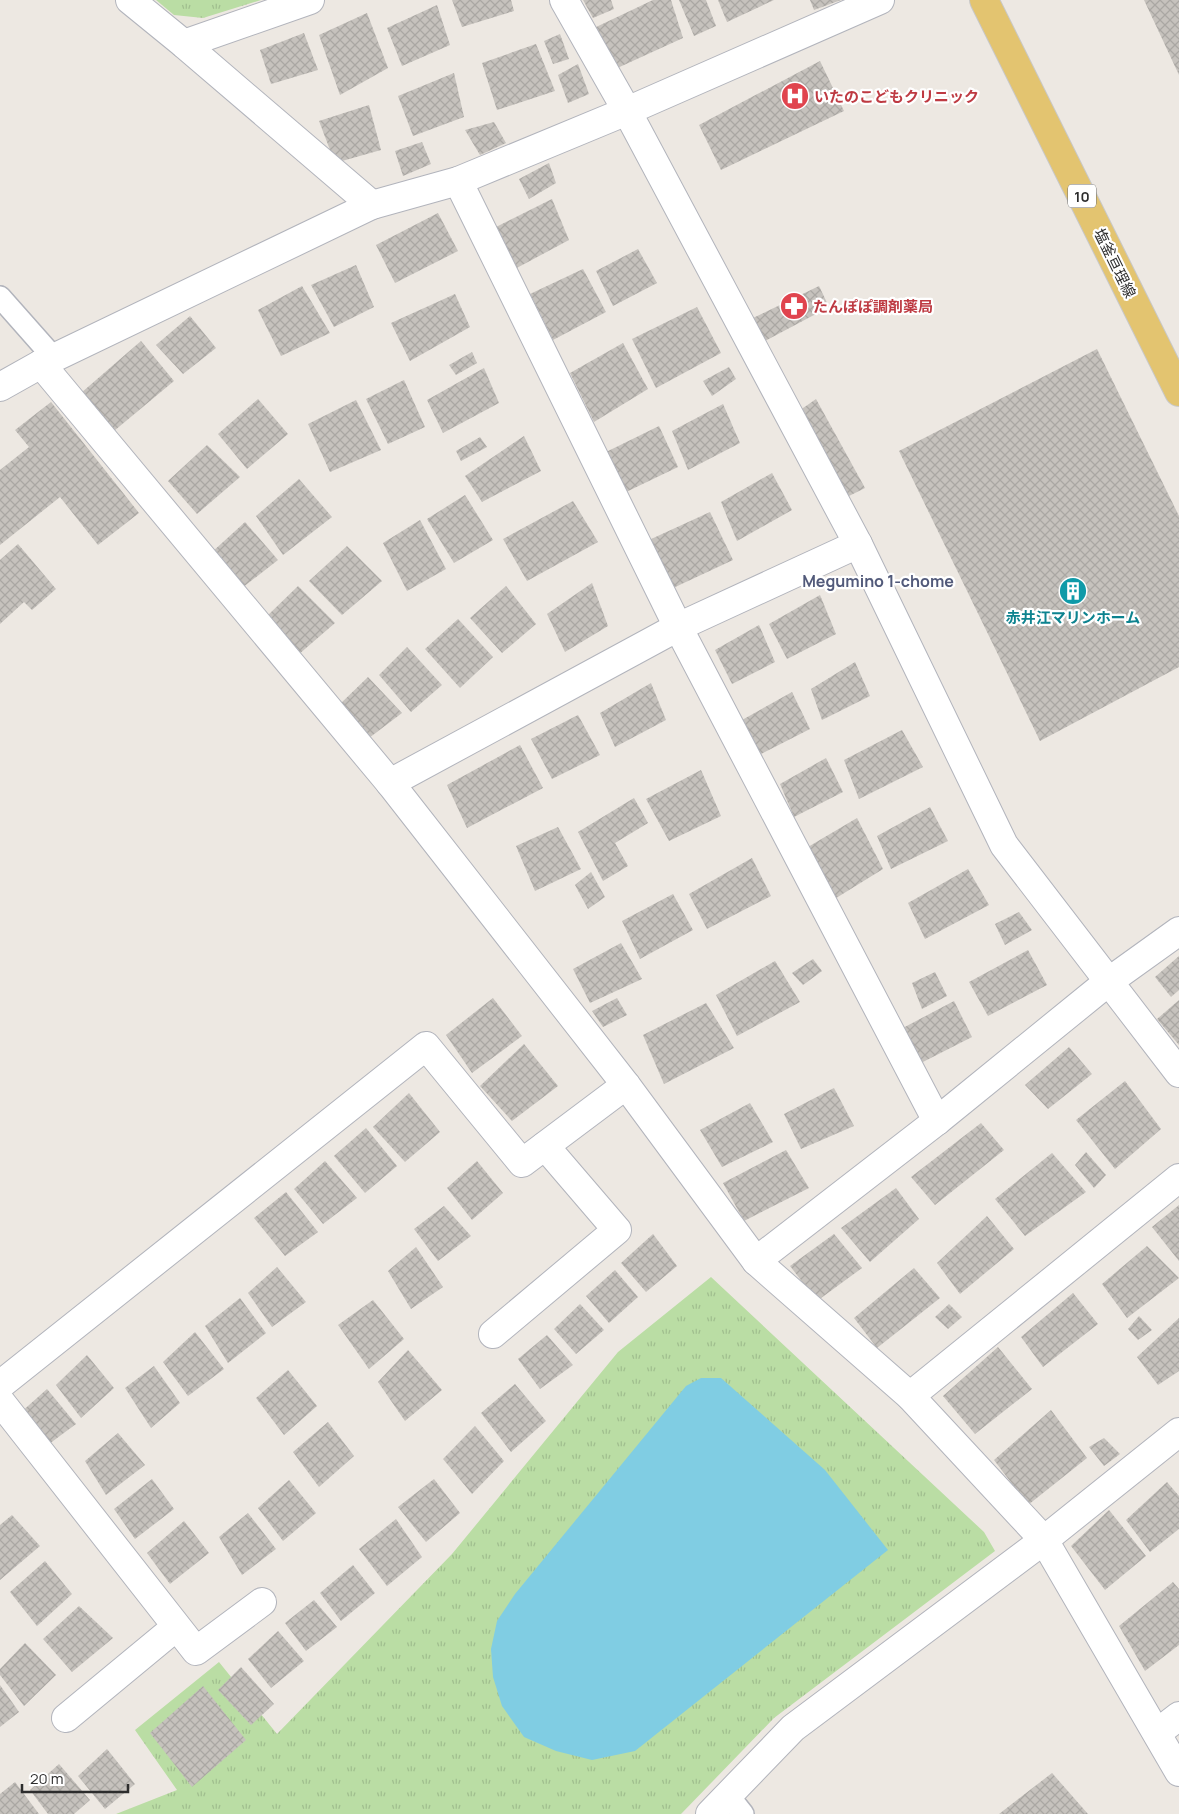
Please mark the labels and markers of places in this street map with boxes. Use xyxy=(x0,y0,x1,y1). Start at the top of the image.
hospital icon: いたのこどもクリニック xyxy=(780,81,810,111)
place label: いたのこどもクリニック xyxy=(814,86,979,107)
pharmacy icon: たんぽぽ調剤薬局 xyxy=(779,291,809,321)
place label: たんぽぽ調剤薬局 xyxy=(813,296,933,317)
building icon: 赤井江マリンホーム xyxy=(1058,576,1088,606)
place label: 赤井江マリンホーム xyxy=(1006,607,1140,628)

